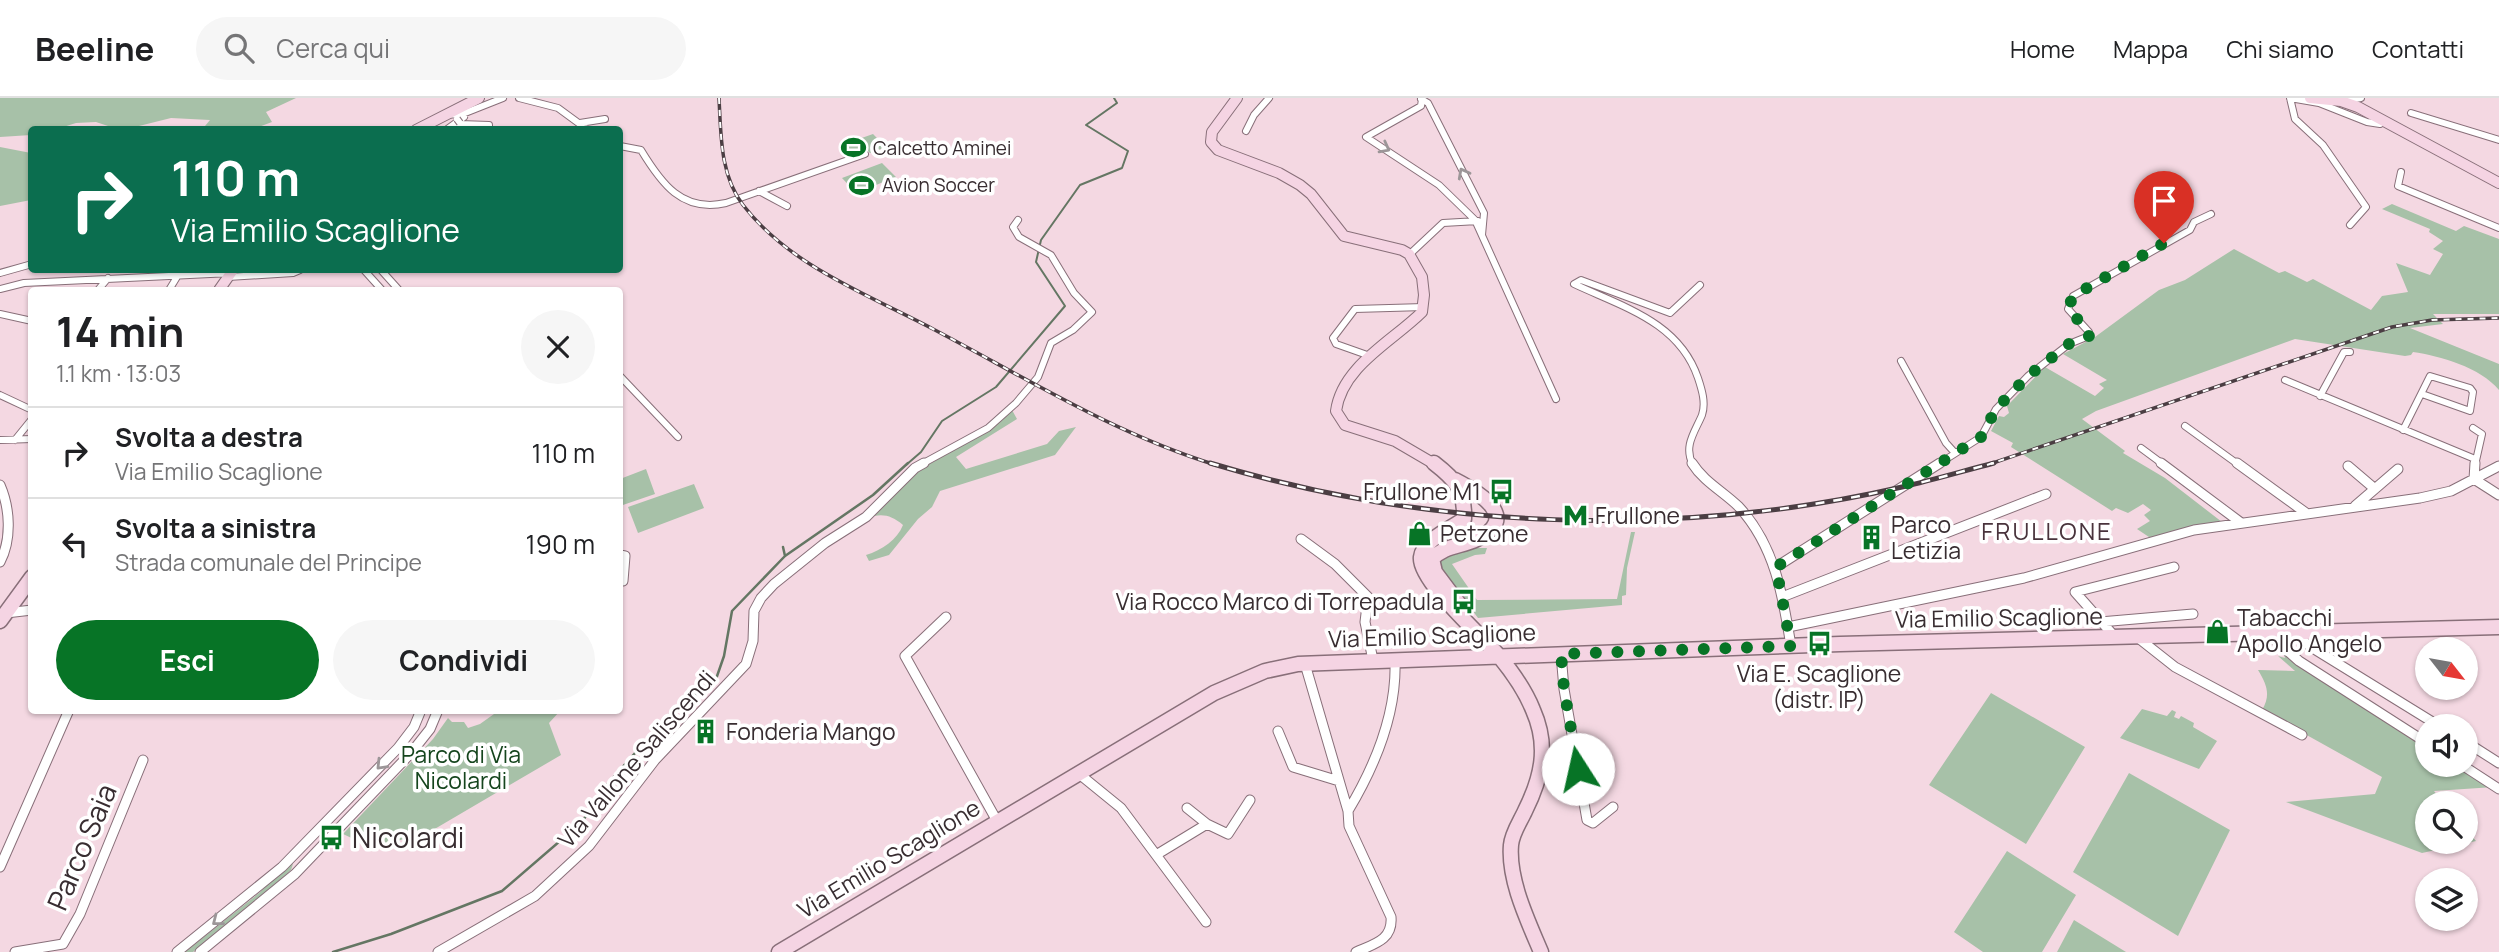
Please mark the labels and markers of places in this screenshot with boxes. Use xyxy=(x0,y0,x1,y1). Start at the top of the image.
sports icon: Calcetto Aminei xyxy=(839,134,867,162)
place label: Calcetto Aminei xyxy=(873,135,1011,161)
sports icon: Avion Soccer xyxy=(848,171,876,199)
pin xyxy=(2134,171,2194,243)
place label: Avion Soccer xyxy=(882,172,995,198)
place label: Frullone M1 xyxy=(1363,475,1481,507)
bus stop icon: Frullone M1 xyxy=(1487,478,1515,506)
place label: Frullone xyxy=(1595,499,1680,531)
metro station icon: Frullone xyxy=(1561,502,1589,530)
place label: Parco Letizia xyxy=(1891,508,1961,566)
place label: Petzone xyxy=(1440,517,1528,549)
shop icon: Petzone xyxy=(1406,520,1434,548)
building icon: Parco Letizia xyxy=(1857,524,1885,552)
place label: Via Rocco Marco di Torrepadula xyxy=(1116,585,1444,617)
bus stop icon: Via Rocco Marco di Torrepadula xyxy=(1450,588,1478,616)
place label: Tabacchi Apollo Angelo xyxy=(2237,601,2382,659)
shop icon: Tabacchi Apollo Angelo xyxy=(2203,617,2231,645)
bus stop icon: Via E. Scaglione (distr. IP) xyxy=(1805,630,1833,658)
place label: Via E. Scaglione (distr. IP) xyxy=(1737,657,1901,715)
place label: Fonderia Mango xyxy=(726,715,896,747)
building icon: Fonderia Mango xyxy=(692,718,720,746)
place label: Nicolardi xyxy=(352,818,464,856)
bus stop icon: Nicolardi xyxy=(318,824,346,852)

